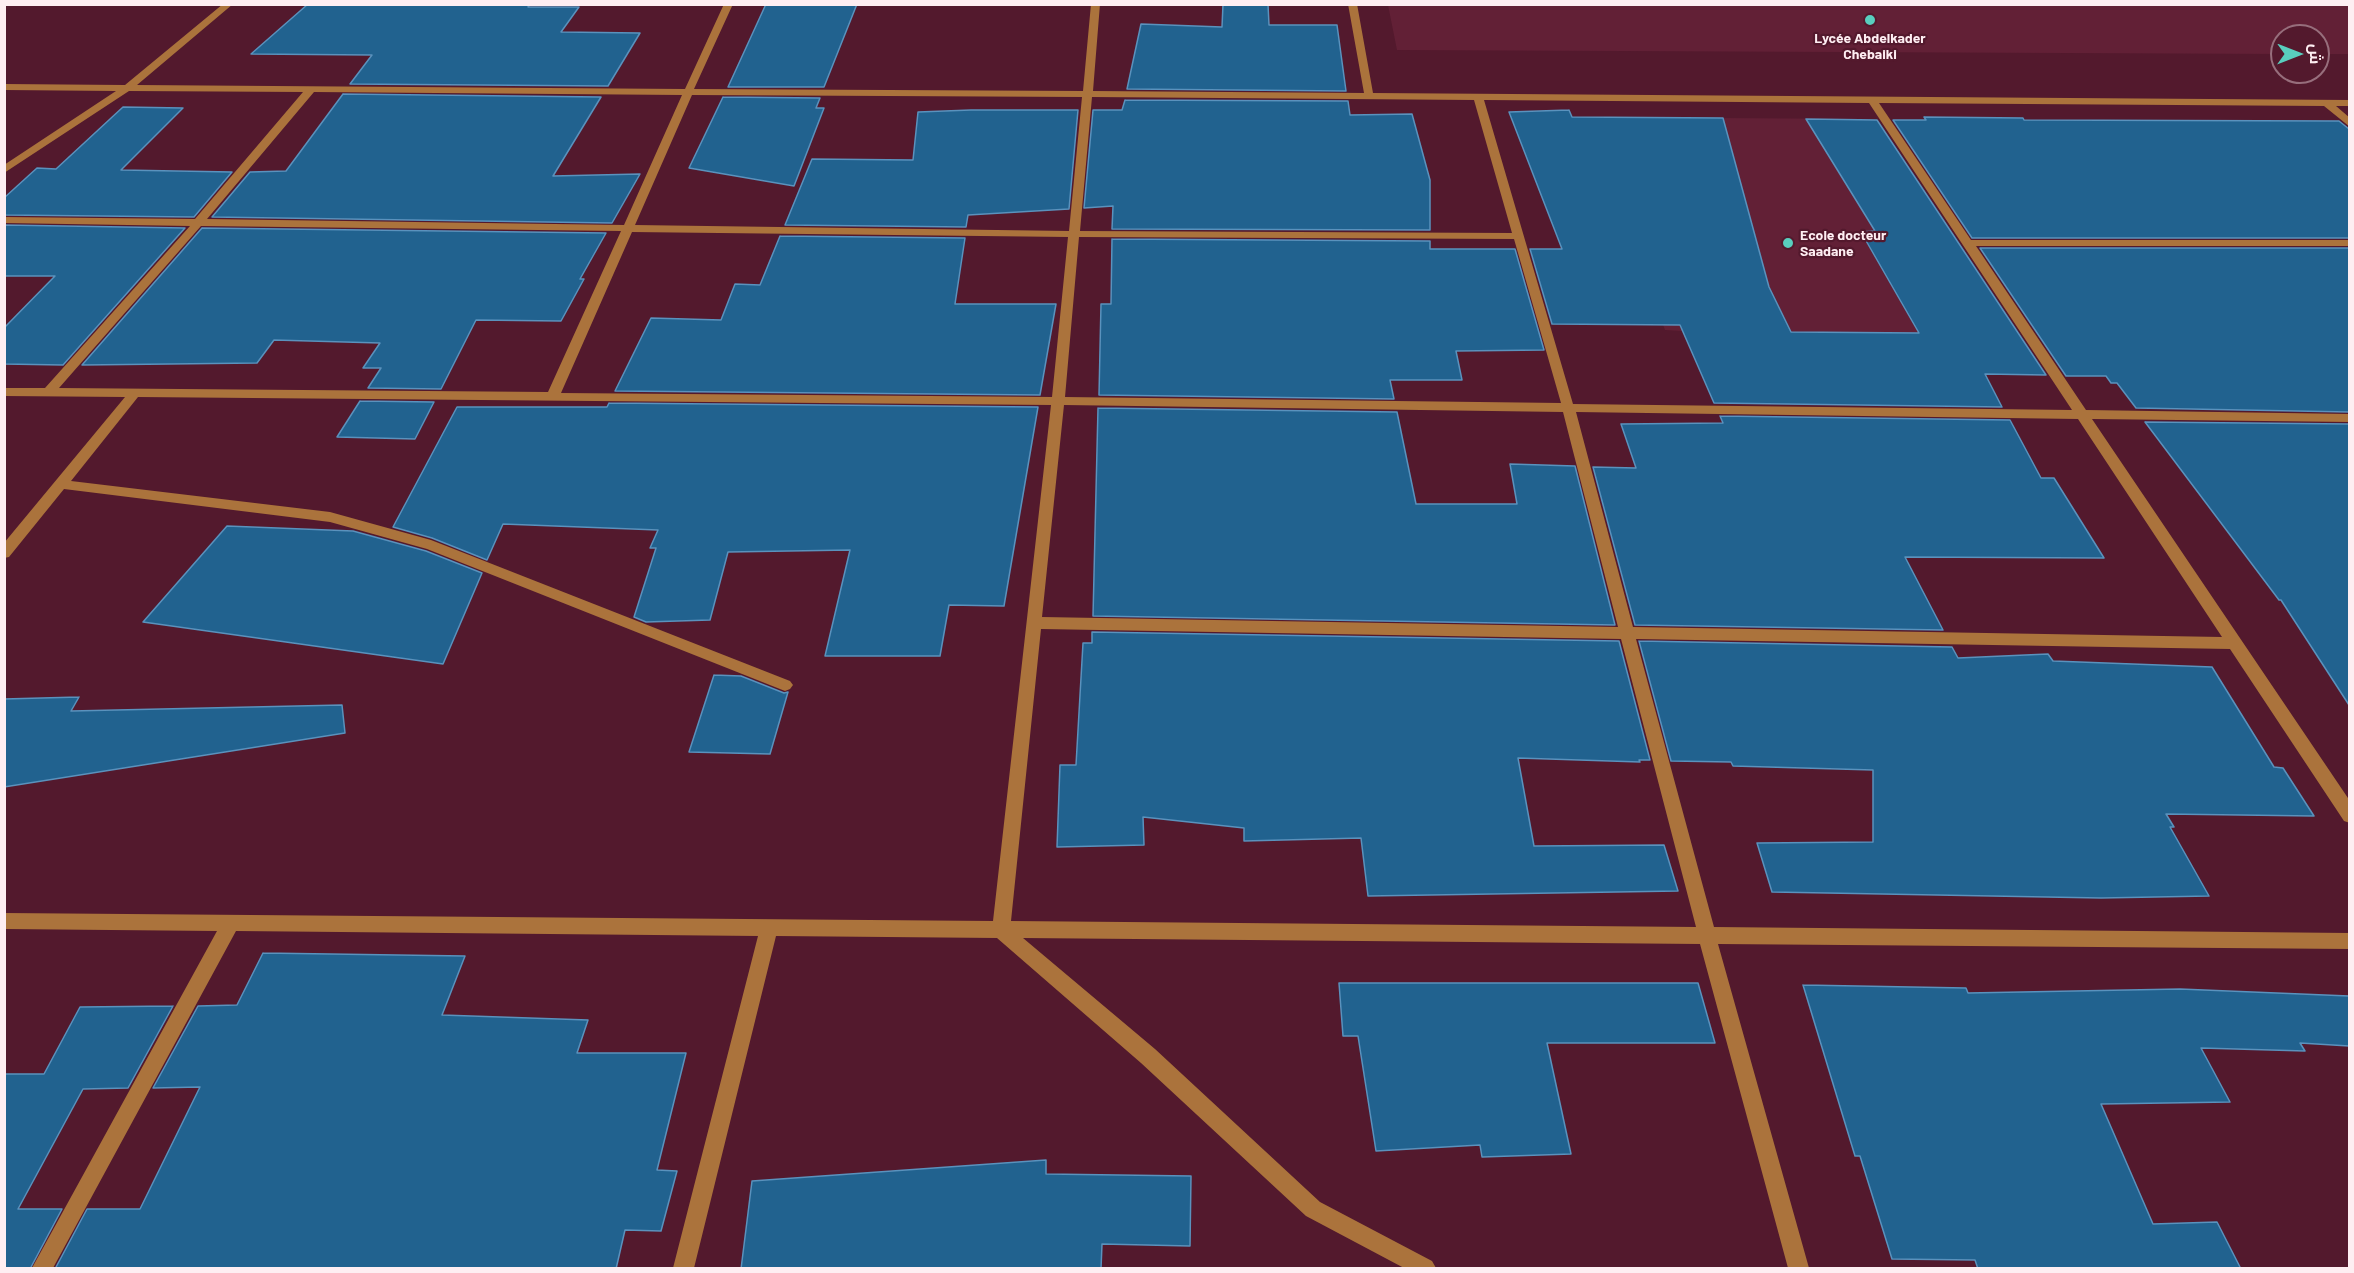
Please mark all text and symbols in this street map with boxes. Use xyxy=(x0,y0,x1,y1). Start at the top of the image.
marker: Lycée Abdelkader Chebaiki xyxy=(1863,13,1877,27)
north arrow xyxy=(2270,24,2330,84)
place label: Lycée Abdelkader Chebaiki xyxy=(1814,30,1926,62)
text: ش xyxy=(2307,44,2326,64)
place label: Ecole docteur Saadane xyxy=(1800,227,1886,260)
marker: Ecole docteur Saadane xyxy=(1781,236,1795,250)

